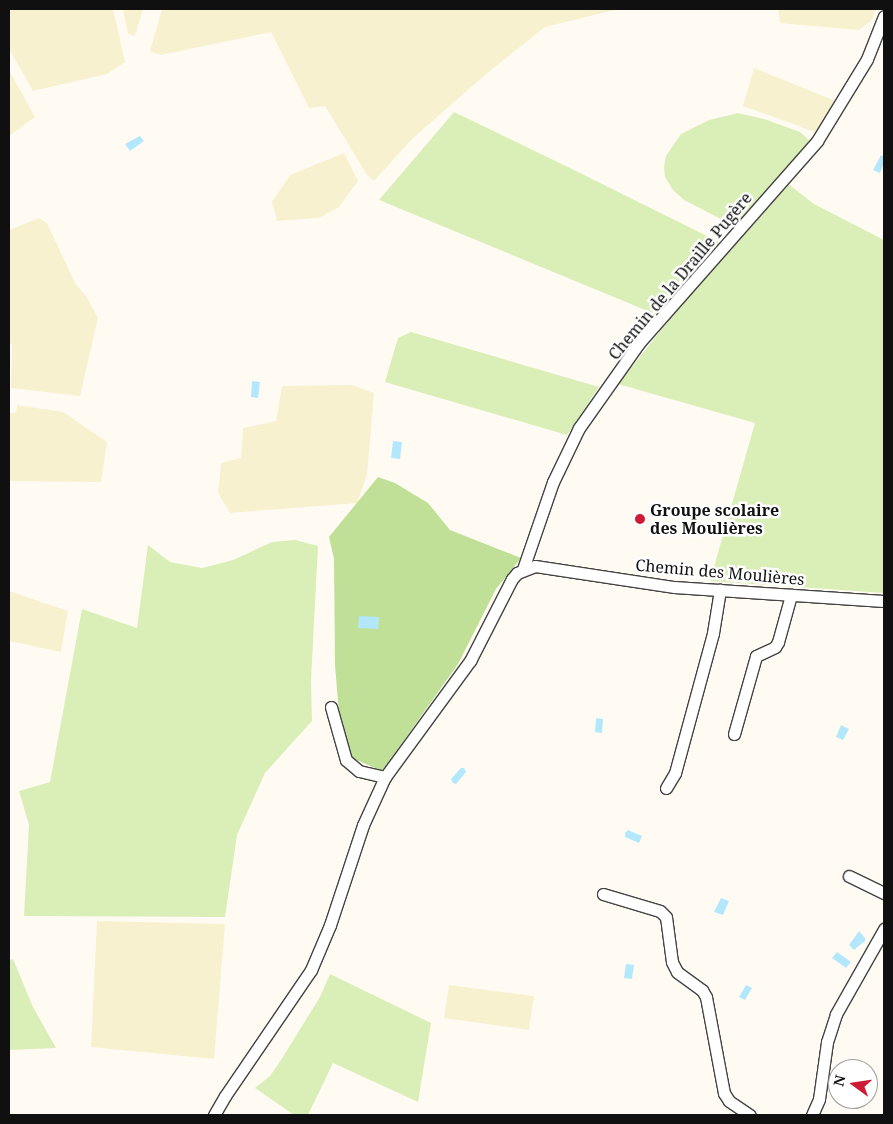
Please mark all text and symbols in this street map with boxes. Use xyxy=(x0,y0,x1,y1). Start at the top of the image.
street label: Chemin de la Draille Pugère xyxy=(604,188,756,364)
place label: Groupe scolaire des Moulières xyxy=(650,500,779,538)
marker: Groupe scolaire des Moulières xyxy=(634,513,646,525)
street label: Chemin des Moulières xyxy=(635,555,805,589)
north arrow xyxy=(828,1059,878,1109)
text: N xyxy=(828,1073,849,1088)

